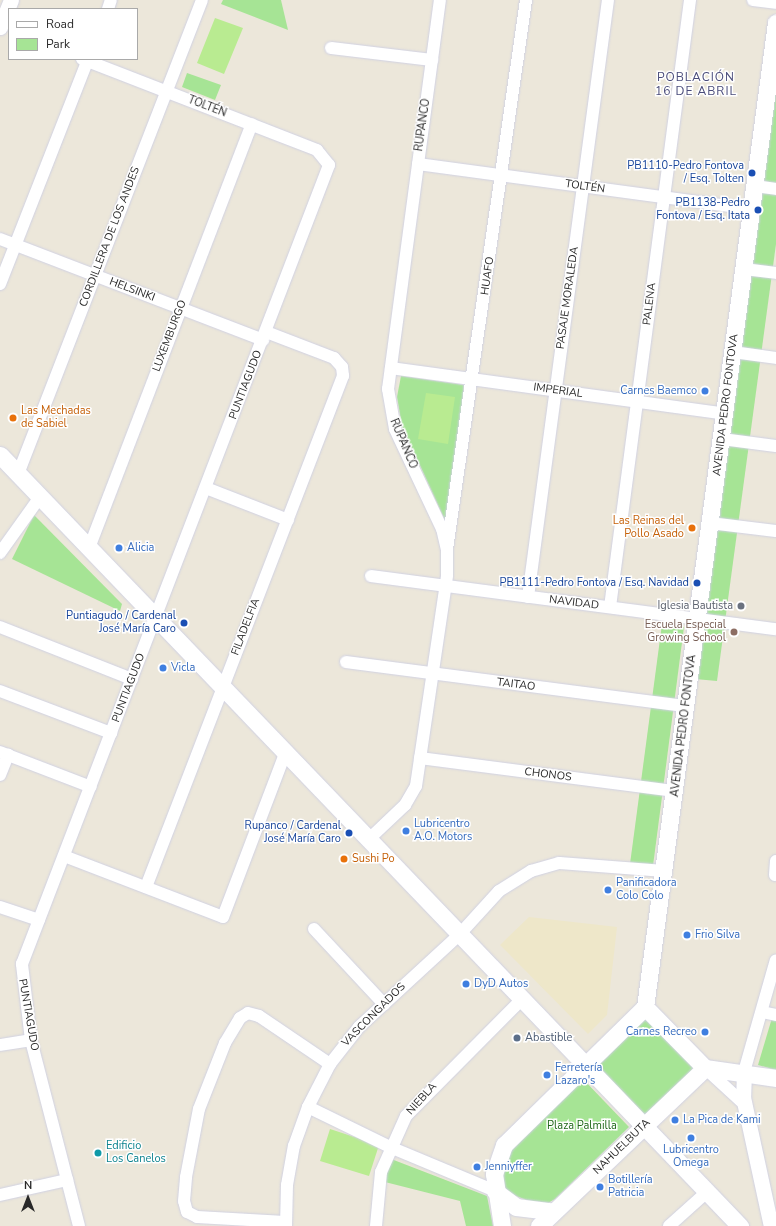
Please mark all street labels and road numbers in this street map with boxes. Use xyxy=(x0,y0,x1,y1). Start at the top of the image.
street label: TOLTÉN xyxy=(186,94,228,120)
street label: RUPANCO xyxy=(413,98,433,152)
street label: CORDILLERA DE LOS ANDES xyxy=(77,165,143,309)
street label: TOLTÉN xyxy=(564,178,606,196)
street label: PASAJE MORALEDA xyxy=(554,246,582,350)
street label: HUAFO xyxy=(479,256,497,296)
street label: HELSINKI xyxy=(107,275,157,305)
street label: PALENA xyxy=(641,282,659,326)
street label: LUXEMBURGO xyxy=(150,298,190,374)
street label: AVENIDA PEDRO FONTOVA xyxy=(711,333,741,477)
street label: PUNTIAGUDO xyxy=(227,349,265,421)
street label: IMPERIAL xyxy=(532,381,584,401)
street label: RUPANCO xyxy=(387,417,419,471)
street label: NAVIDAD xyxy=(548,593,600,613)
street label: FILADELFIA xyxy=(229,597,263,657)
street label: PUNTIAGUDO xyxy=(110,652,148,724)
street label: AVENIDA PEDRO FONTOVA xyxy=(669,654,699,798)
street label: TAITAO xyxy=(496,676,536,694)
street label: CHONOS xyxy=(524,766,572,784)
street label: PUNTIAGUDO xyxy=(15,978,41,1052)
street label: VASCONGADOS xyxy=(339,980,409,1050)
street label: NIEBLA xyxy=(404,1080,440,1118)
street label: NAHUELBUTA xyxy=(591,1116,653,1178)

